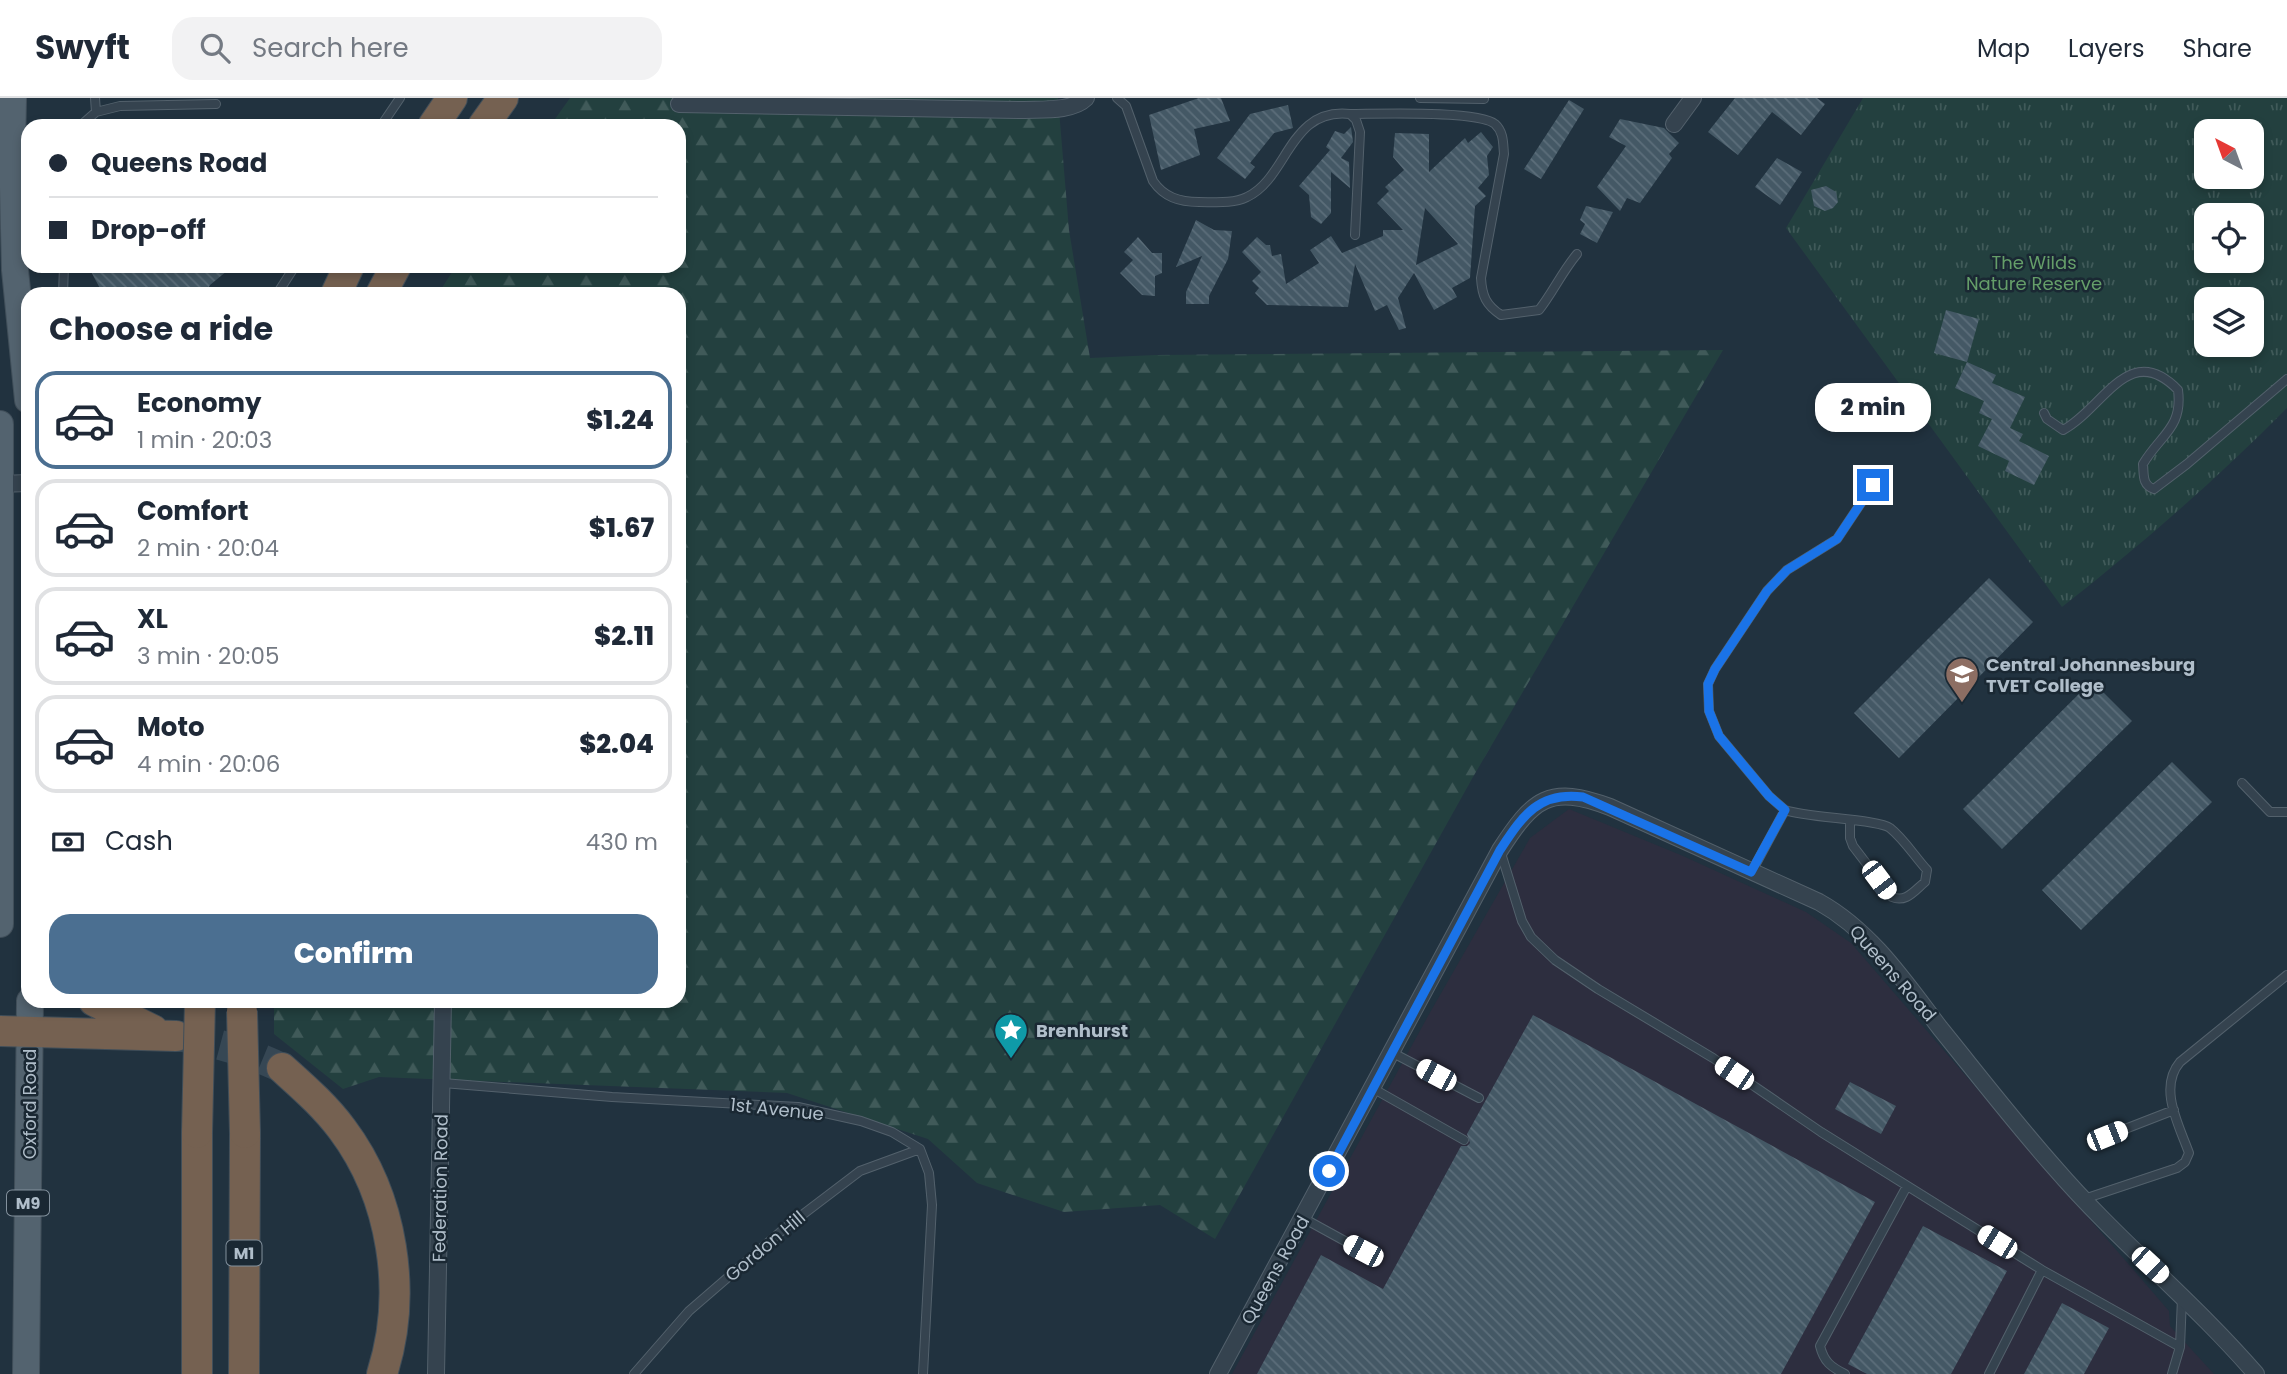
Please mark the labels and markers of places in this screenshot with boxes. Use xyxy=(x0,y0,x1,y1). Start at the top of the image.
place label: Central Johannesburg TVET College xyxy=(1986,652,2195,698)
school or university icon: Central Johannesburg TVET College xyxy=(1943,655,1981,704)
place icon: Brenhurst xyxy=(992,1011,1030,1060)
place label: Brenhurst xyxy=(1036,1018,1128,1043)

